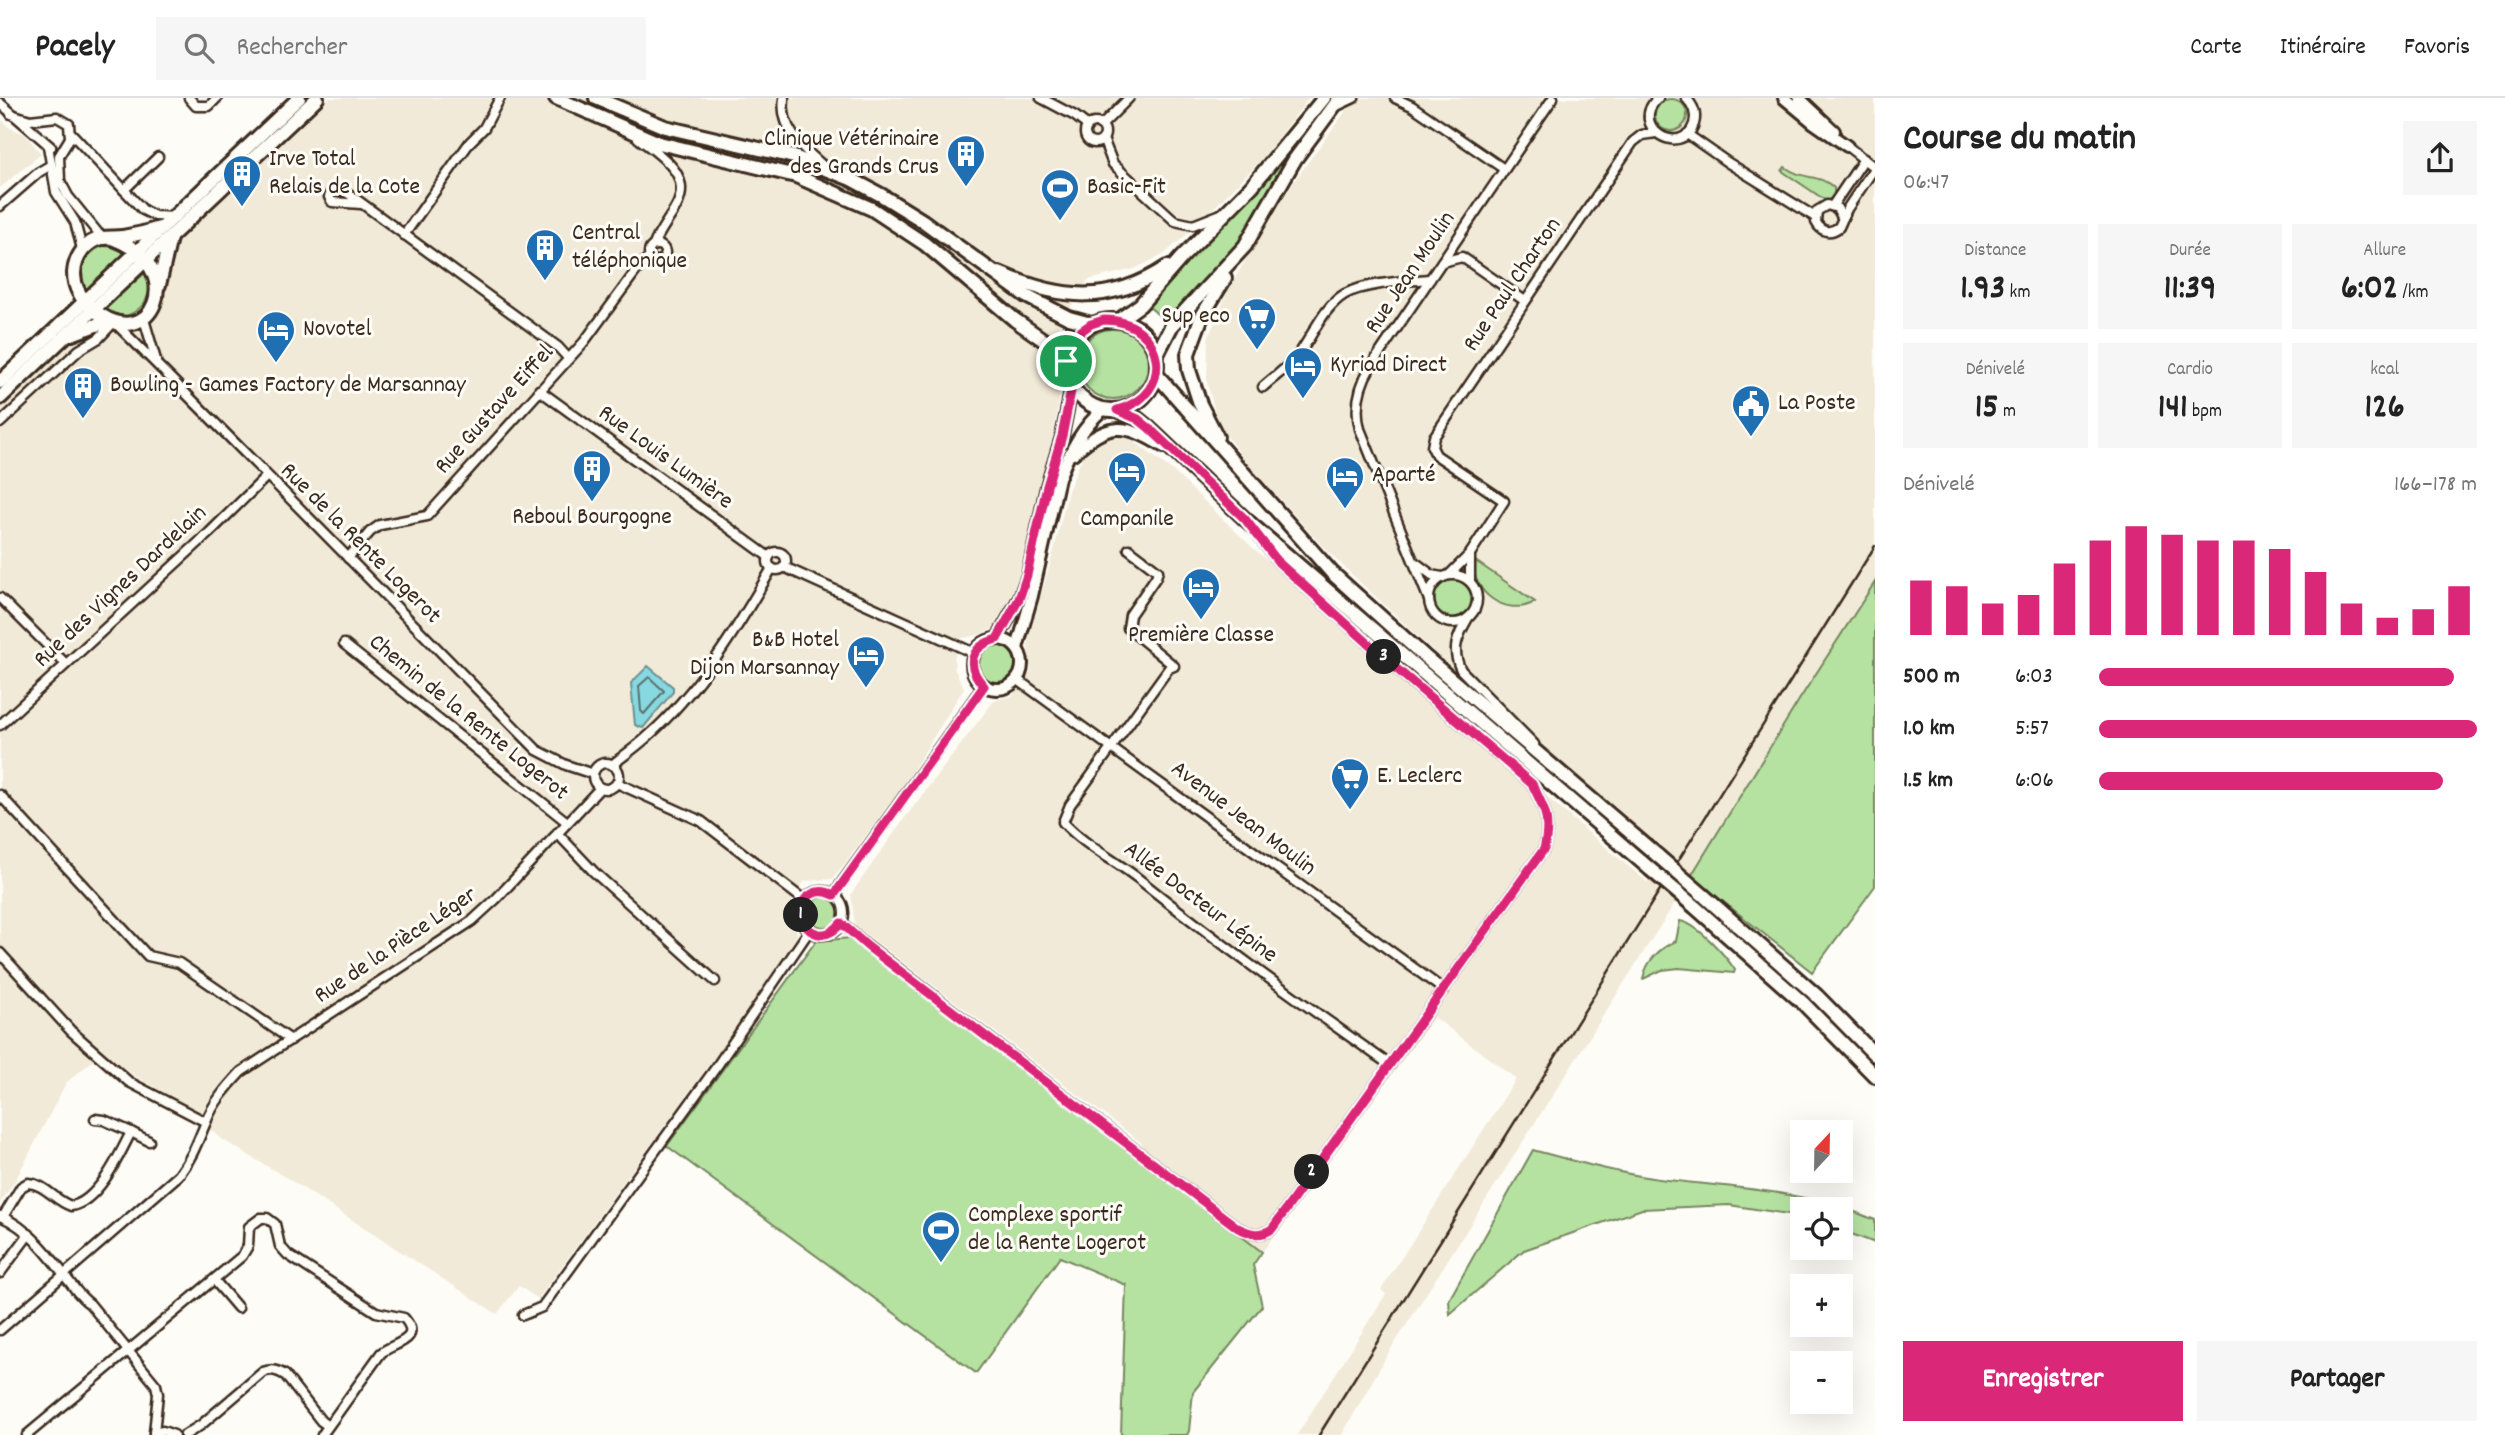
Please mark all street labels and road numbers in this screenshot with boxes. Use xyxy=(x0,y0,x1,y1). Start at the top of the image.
street label: Rue Jean Moulin xyxy=(1357,205,1465,341)
street label: Rue Paul Charton xyxy=(1455,211,1571,359)
street label: Rue Gustave Eiffel xyxy=(427,337,563,483)
street label: Rue Louis Lumière xyxy=(590,397,740,519)
street label: Rue de la Rente Logerot xyxy=(272,456,449,633)
street label: Rue des Vignes Dardelain xyxy=(27,497,215,677)
street label: Chemin de la Rente Logerot xyxy=(361,626,576,810)
street label: Avenue Jean Moulin xyxy=(1163,753,1323,885)
street label: Allée Docteur Lépine xyxy=(1116,834,1284,972)
street label: Rue de la Pièce Léger xyxy=(308,879,484,1013)

